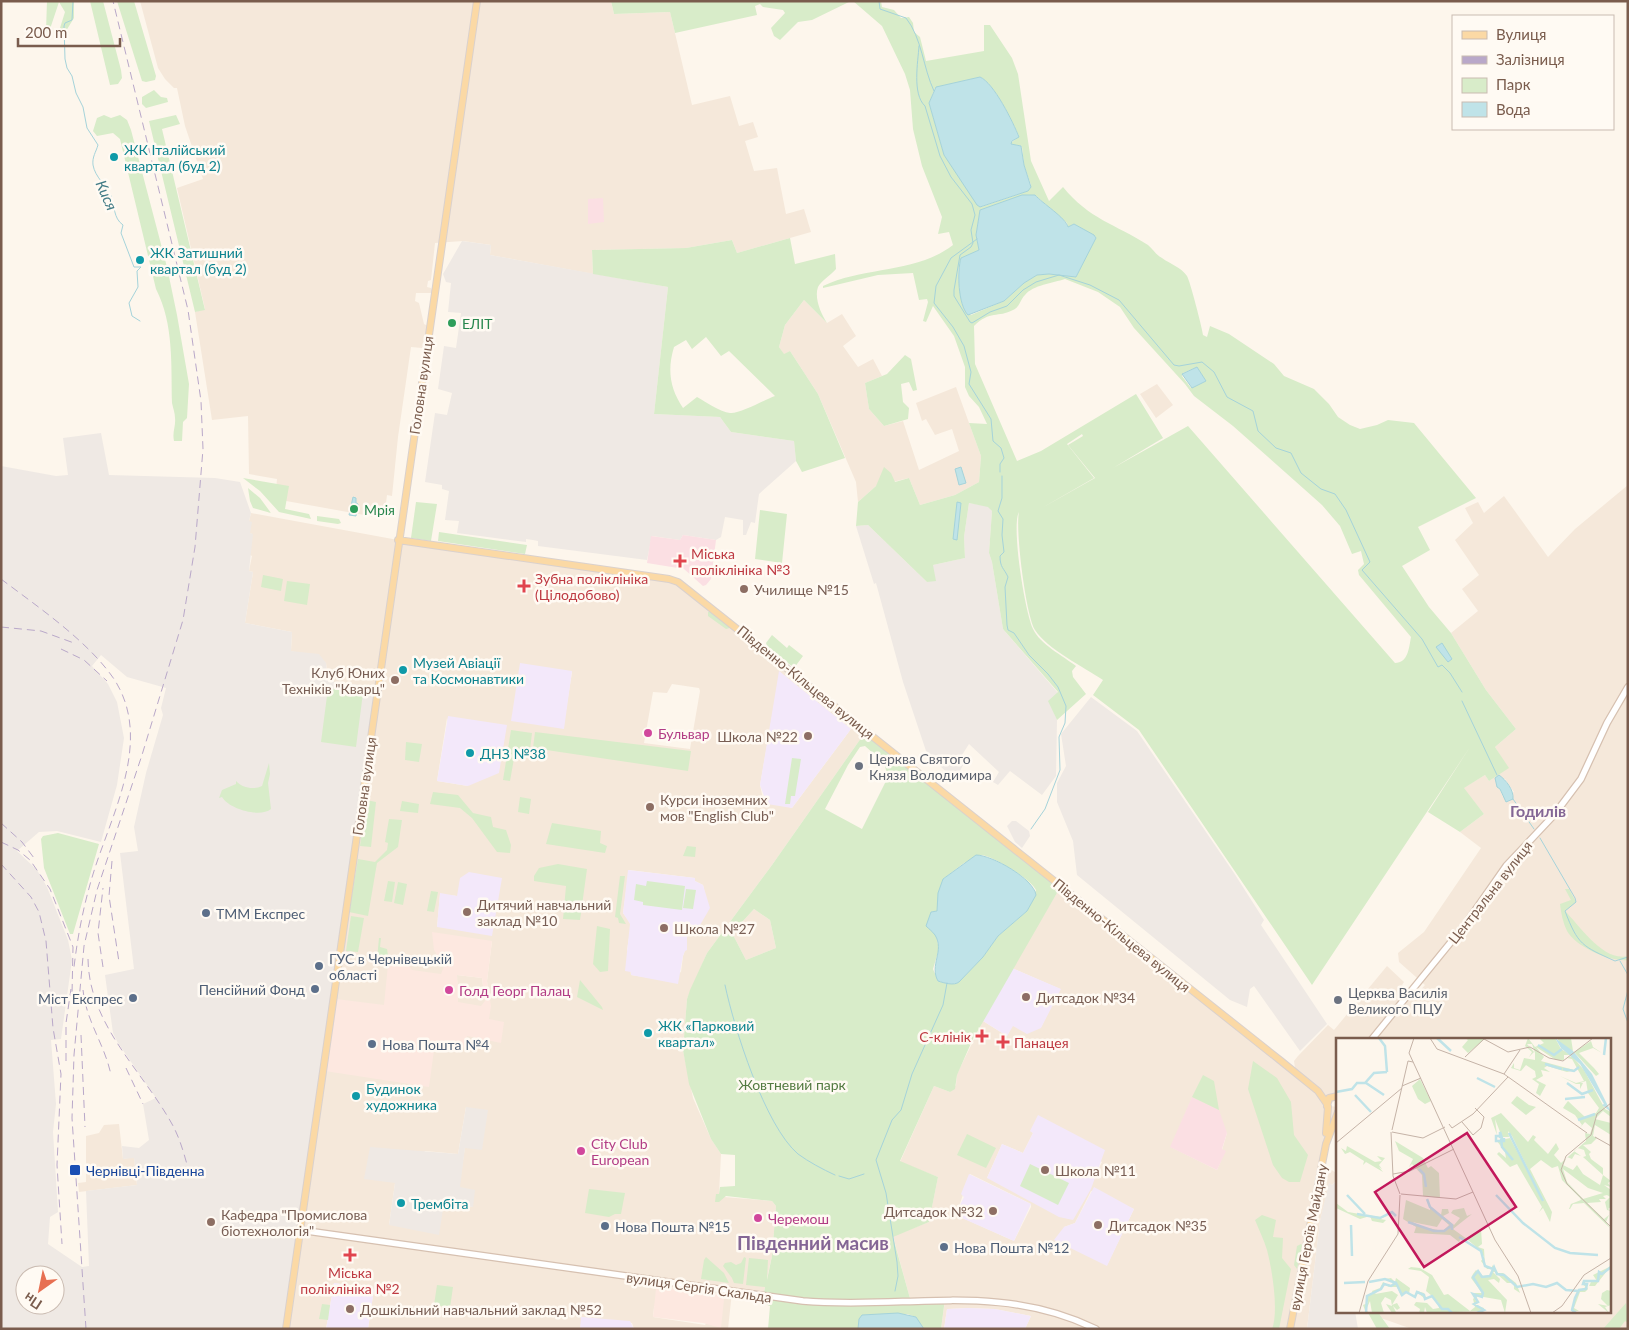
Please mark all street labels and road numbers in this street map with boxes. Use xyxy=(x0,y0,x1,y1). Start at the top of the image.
street label: Головна вулиця xyxy=(406,335,436,435)
street label: Південно-Кільцева вулиця xyxy=(734,622,878,742)
street label: Головна вулиця xyxy=(349,736,379,836)
street label: Центральна вулиця xyxy=(1445,837,1535,947)
street label: Південно-Кільцева вулиця xyxy=(1050,875,1194,995)
street label: вулиця Героїв Майдану xyxy=(1285,1161,1331,1312)
street label: вулиця Сергія Скальда xyxy=(625,1268,773,1306)

